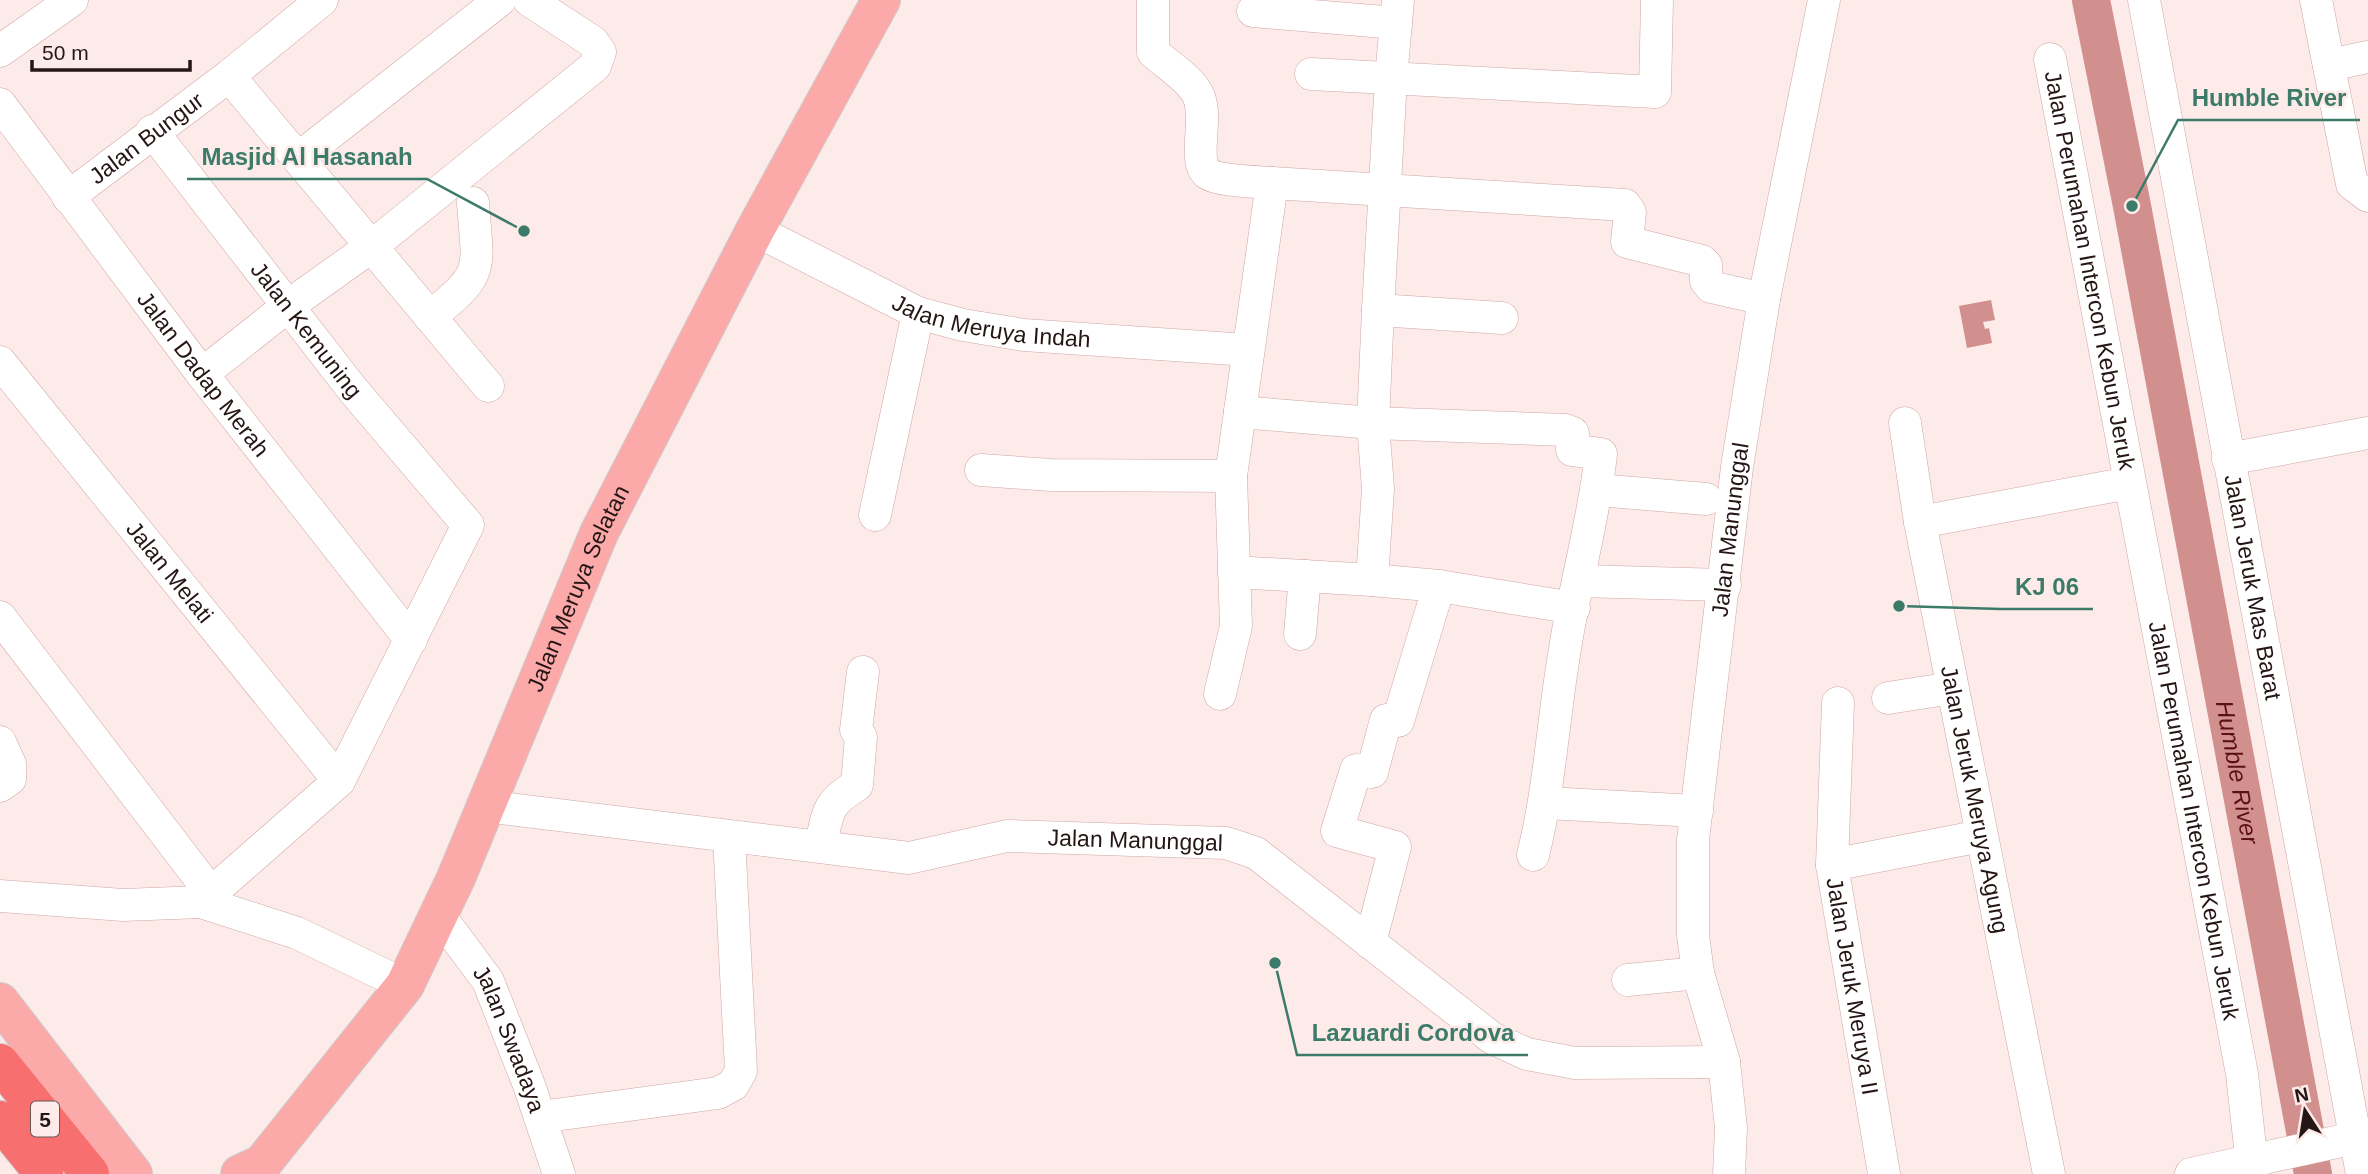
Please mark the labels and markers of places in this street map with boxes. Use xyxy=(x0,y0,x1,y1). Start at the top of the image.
callout: Humble River xyxy=(2178,75,2360,120)
callout: Masjid Al Hasanah xyxy=(187,134,427,179)
callout: KJ 06 xyxy=(2001,564,2093,609)
callout: Lazuardi Cordova xyxy=(1297,1010,1528,1055)

